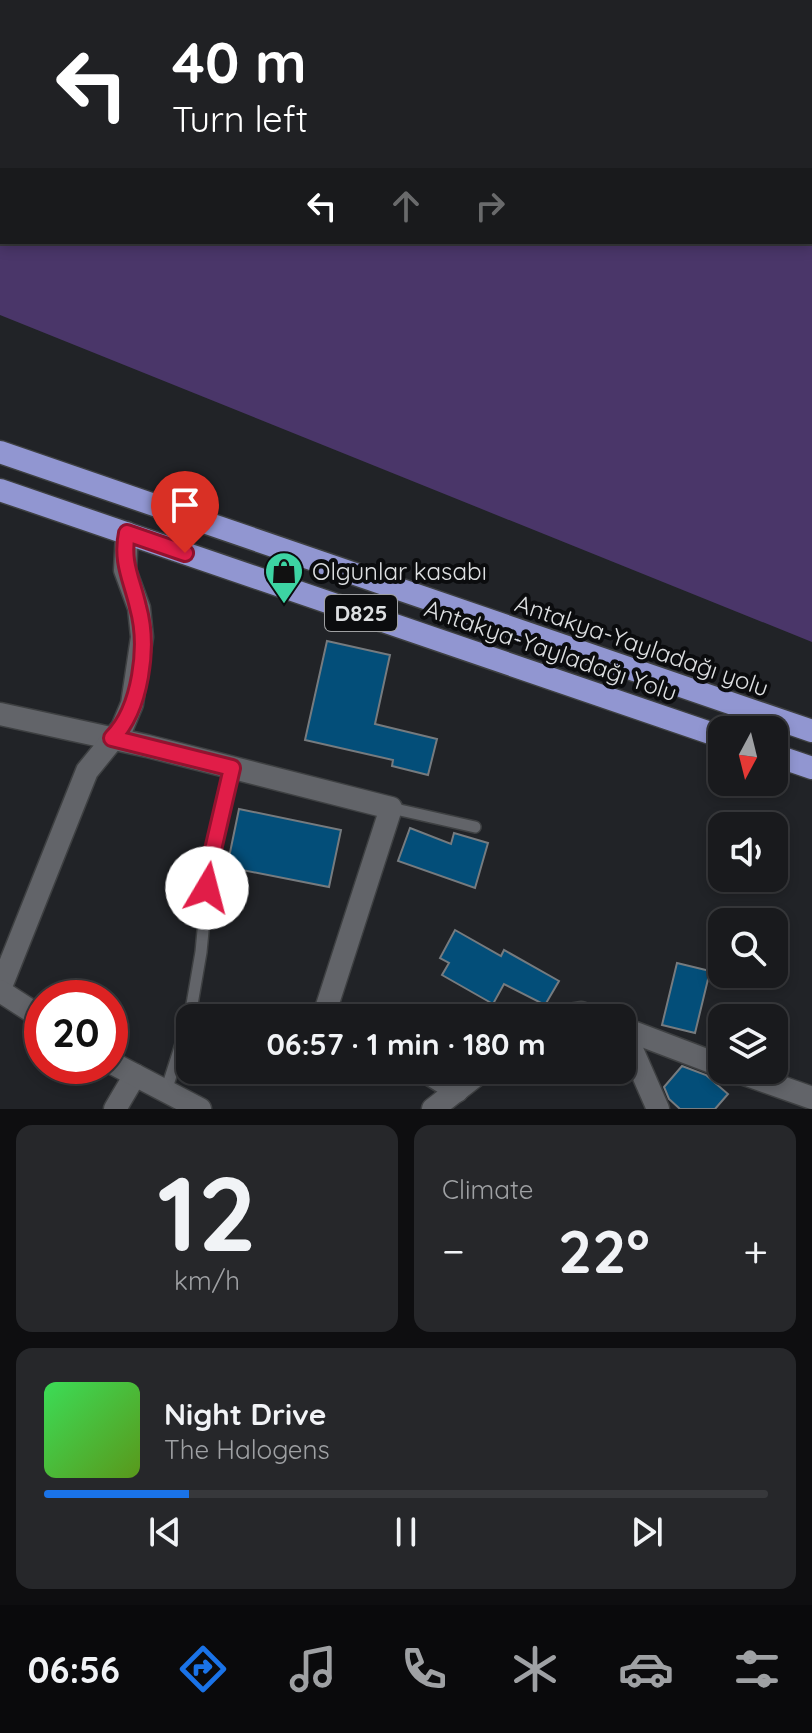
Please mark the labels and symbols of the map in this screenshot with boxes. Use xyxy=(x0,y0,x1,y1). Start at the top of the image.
pin xyxy=(151,471,219,553)
shop icon: Olgunlar kasabı xyxy=(263,550,305,605)
place label: Olgunlar kasabı xyxy=(312,556,487,586)
street label: Antakya-Yayladağı yolu xyxy=(511,587,773,703)
street label: Antakya-Yayladağı Yolu xyxy=(421,593,681,707)
road number: D825 xyxy=(325,595,397,631)
north arrow xyxy=(708,716,788,796)
position arrow xyxy=(165,846,249,930)
speed limit sign: 20 xyxy=(24,980,128,1084)

